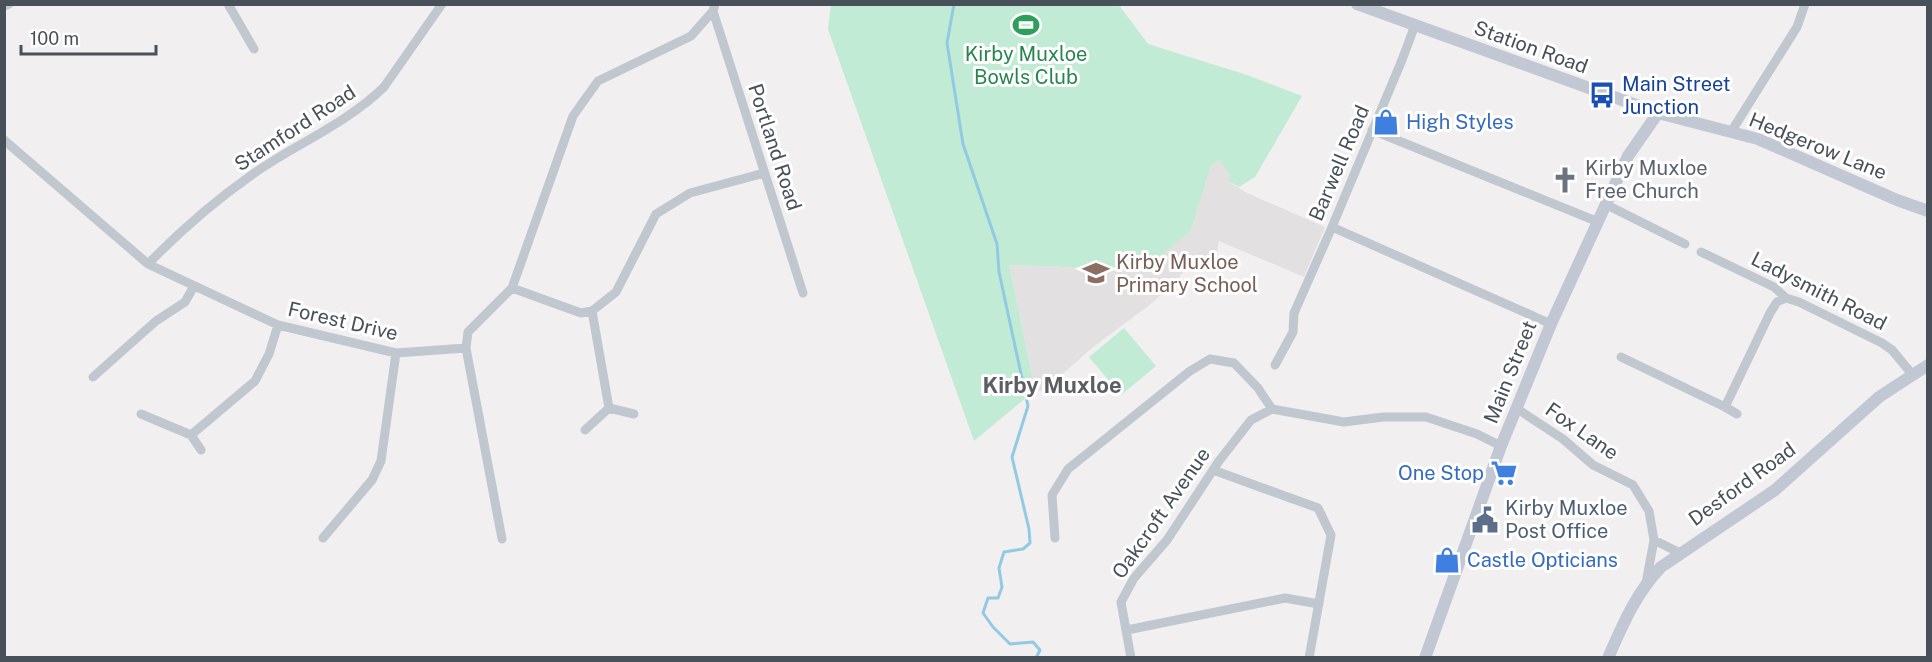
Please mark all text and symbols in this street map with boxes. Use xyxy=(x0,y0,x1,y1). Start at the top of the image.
sports icon: Kirby Muxloe Bowls Club xyxy=(1011,10,1041,40)
street label: Station Road xyxy=(1471,15,1591,79)
scale bar xyxy=(21,18,156,56)
text: 100 m xyxy=(30,28,79,49)
place label: Kirby Muxloe Bowls Club xyxy=(965,42,1087,89)
place label: Main Street Junction xyxy=(1622,72,1731,119)
street label: Stamford Road xyxy=(230,80,360,176)
bus stop icon: Main Street Junction xyxy=(1587,80,1617,110)
street label: Portland Road xyxy=(743,81,807,213)
street label: Barwell Road xyxy=(1304,102,1374,224)
shop icon: High Styles xyxy=(1371,107,1401,137)
street label: Hedgerow Lane xyxy=(1746,107,1890,185)
place label: High Styles xyxy=(1406,110,1514,134)
place label: Kirby Muxloe Free Church xyxy=(1585,156,1708,203)
church icon: Kirby Muxloe Free Church xyxy=(1550,165,1580,195)
street label: Ladysmith Road xyxy=(1747,247,1891,335)
place label: Kirby Muxloe Primary School xyxy=(1116,250,1258,297)
school or university icon: Kirby Muxloe Primary School xyxy=(1081,258,1111,288)
street label: Forest Drive xyxy=(286,297,400,345)
street label: Main Street xyxy=(1479,317,1541,427)
district label: Kirby Muxloe xyxy=(982,372,1122,398)
street label: Fox Lane xyxy=(1541,397,1623,465)
street label: Desford Road xyxy=(1684,437,1800,531)
street label: Oakcroft Avenue xyxy=(1107,443,1215,583)
supermarket icon: One Stop xyxy=(1489,458,1519,488)
place label: One Stop xyxy=(1398,461,1484,485)
place label: Kirby Muxloe Post Office xyxy=(1505,496,1628,543)
public building icon: Kirby Muxloe Post Office xyxy=(1470,505,1500,535)
shop icon: Castle Opticians xyxy=(1432,545,1462,575)
place label: Castle Opticians xyxy=(1467,548,1618,572)

